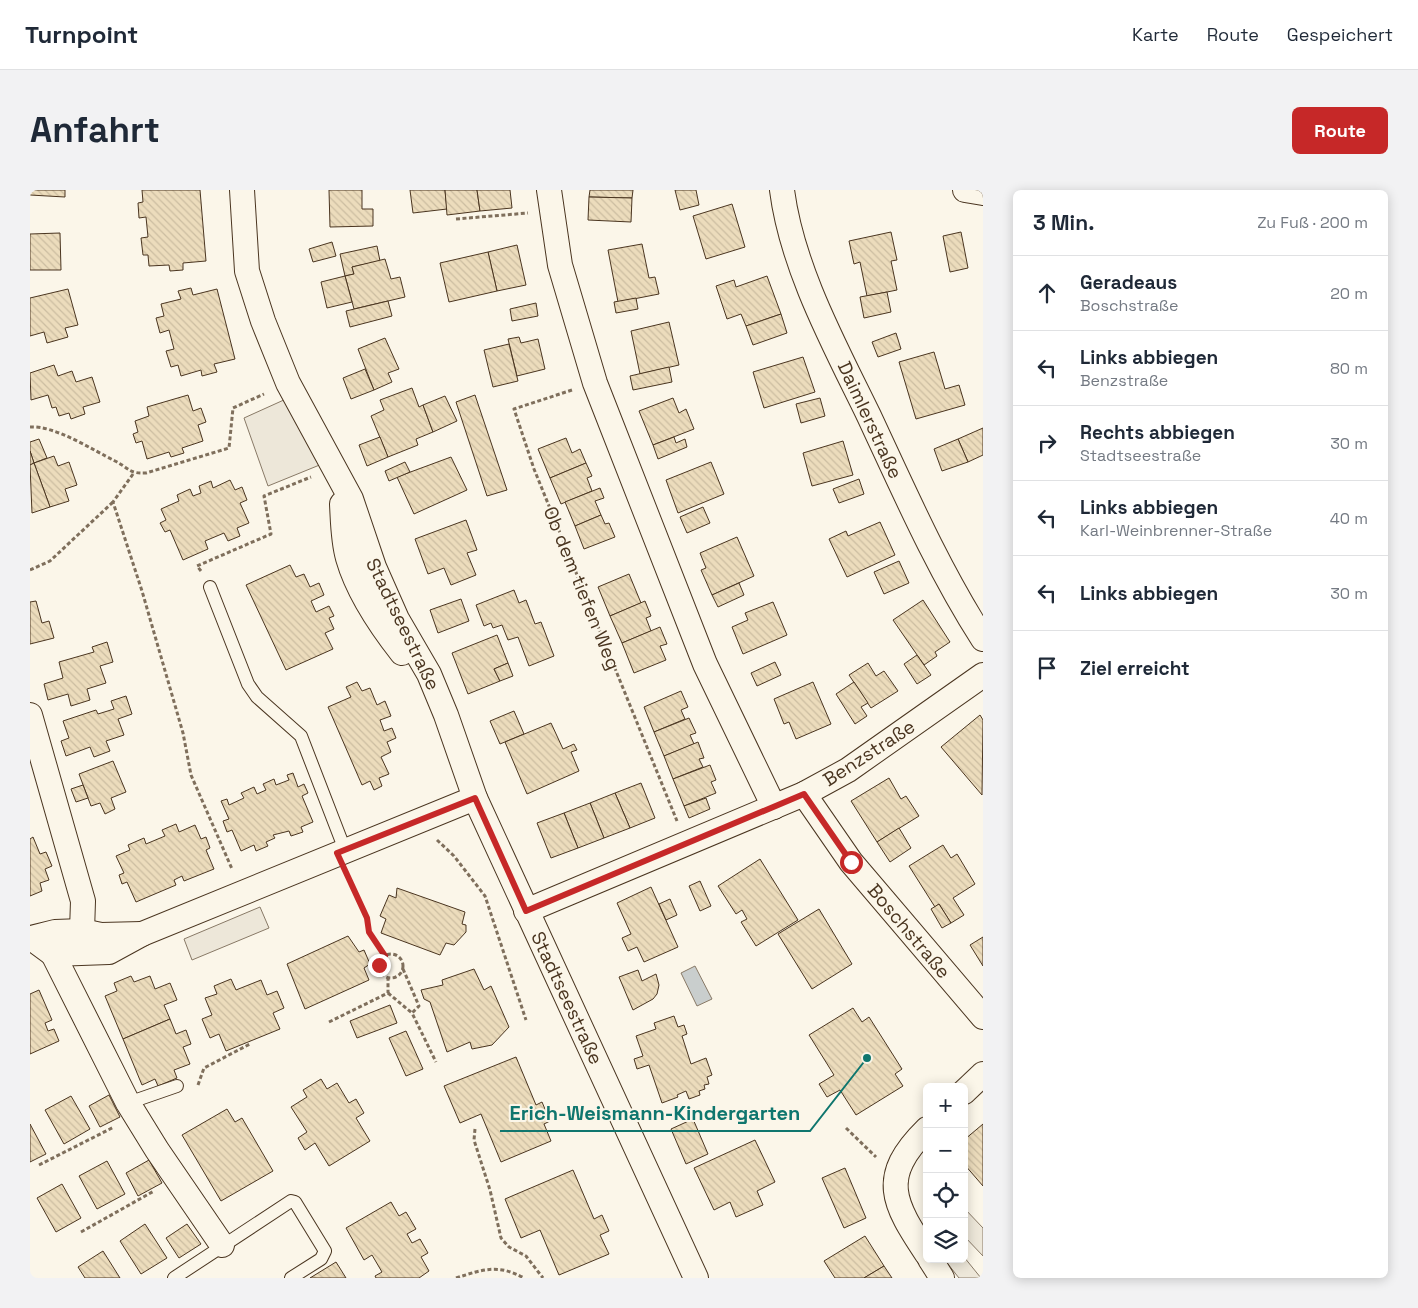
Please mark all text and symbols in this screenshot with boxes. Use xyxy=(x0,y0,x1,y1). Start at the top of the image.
text: Turnpoint xyxy=(25,19,138,50)
text: Karte xyxy=(1132,23,1179,46)
text: Route xyxy=(1207,23,1259,46)
text: Gespeichert xyxy=(1287,23,1393,46)
button: Route xyxy=(1292,107,1388,154)
text: Anfahrt xyxy=(30,108,160,152)
text: 3 Min. xyxy=(1033,209,1094,236)
text: Zu Fuß · 200 m xyxy=(1257,212,1368,233)
text: Geradeaus xyxy=(1080,270,1177,295)
icon: ahead xyxy=(1033,279,1061,307)
text: 20 m xyxy=(1330,283,1368,304)
text: Boschstraße xyxy=(1080,295,1178,316)
text: Links abbiegen xyxy=(1080,345,1218,370)
icon: left xyxy=(1033,354,1061,382)
street label: Daimlerstraße xyxy=(832,357,908,483)
text: 80 m xyxy=(1330,358,1368,379)
text: Benzstraße xyxy=(1080,370,1168,391)
text: Rechts abbiegen xyxy=(1080,420,1235,445)
icon: right xyxy=(1033,429,1061,457)
text: 30 m xyxy=(1330,433,1368,454)
text: Stadtseestraße xyxy=(1080,445,1201,466)
text: Links abbiegen xyxy=(1080,495,1218,520)
street label: Ob dem tiefen Weg xyxy=(538,503,626,673)
icon: left xyxy=(1033,504,1061,532)
text: 40 m xyxy=(1330,508,1368,529)
text: Karl-Weinbrenner-Straße xyxy=(1080,520,1272,541)
street label: Stadtseestraße xyxy=(360,554,446,694)
icon: left xyxy=(1033,579,1061,607)
text: Links abbiegen xyxy=(1080,581,1218,606)
text: 30 m xyxy=(1330,583,1368,604)
icon: arrive xyxy=(1033,654,1061,682)
text: Ziel erreicht xyxy=(1080,656,1190,681)
street label: Benzstraße xyxy=(818,714,920,792)
route start xyxy=(840,851,863,874)
street label: Boschstraße xyxy=(862,878,956,984)
street label: Stadtseestraße xyxy=(525,927,609,1069)
route end xyxy=(368,954,391,977)
map controls xyxy=(923,1083,968,1263)
button: + xyxy=(923,1083,968,1128)
callout: Erich-Weismann-Kindergarten xyxy=(500,1096,810,1131)
text: Erich-Weismann-Kindergarten xyxy=(510,1100,800,1126)
button: − xyxy=(923,1128,968,1173)
button: locate xyxy=(923,1173,968,1218)
button: layers xyxy=(923,1218,968,1263)

